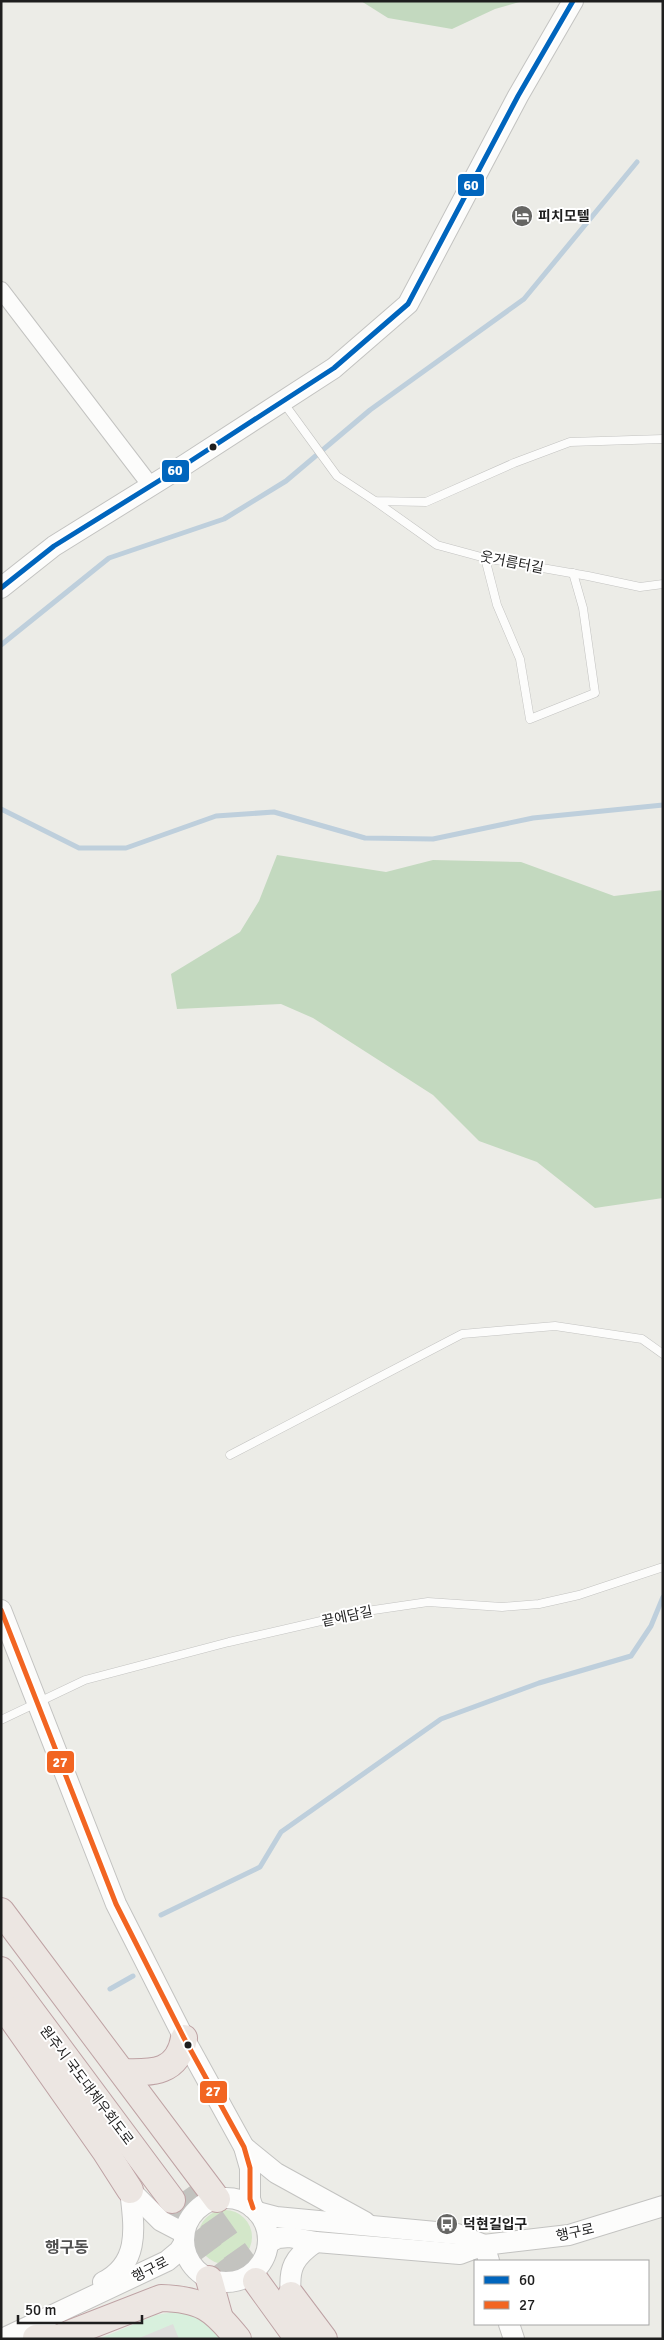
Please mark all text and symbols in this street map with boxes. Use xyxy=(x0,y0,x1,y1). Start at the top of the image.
line badge: 60 xyxy=(457,173,485,197)
text: 60 xyxy=(463,177,479,194)
hotel icon: 피치모텔 xyxy=(510,204,534,228)
place label: 피치모텔 xyxy=(538,208,590,225)
unlabelled marker xyxy=(208,442,218,452)
line badge: 60 xyxy=(161,459,190,483)
text: 60 xyxy=(167,462,183,479)
street label: 웃거름터길 xyxy=(479,548,545,577)
street label: 끝에담길 xyxy=(320,1603,374,1630)
line badge: 27 xyxy=(46,1750,75,1774)
text: 27 xyxy=(52,1754,68,1771)
street label: 원주시 국도대체우회도로 xyxy=(36,2022,137,2148)
unlabelled marker xyxy=(183,2040,193,2050)
line badge: 27 xyxy=(199,2080,228,2104)
text: 27 xyxy=(205,2083,221,2100)
bus stop icon: 덕현길입구 xyxy=(435,2212,459,2236)
place label: 덕현길입구 xyxy=(463,2216,528,2233)
street label: 행구로 xyxy=(554,2220,596,2245)
district label: 행구동 xyxy=(45,2238,89,2258)
street label: 행구로 xyxy=(129,2253,171,2286)
legend xyxy=(474,2260,649,2325)
text: 60 xyxy=(519,2271,535,2289)
scale bar xyxy=(18,2292,141,2324)
text: 27 xyxy=(519,2296,535,2314)
text: 50 m xyxy=(25,2301,56,2319)

